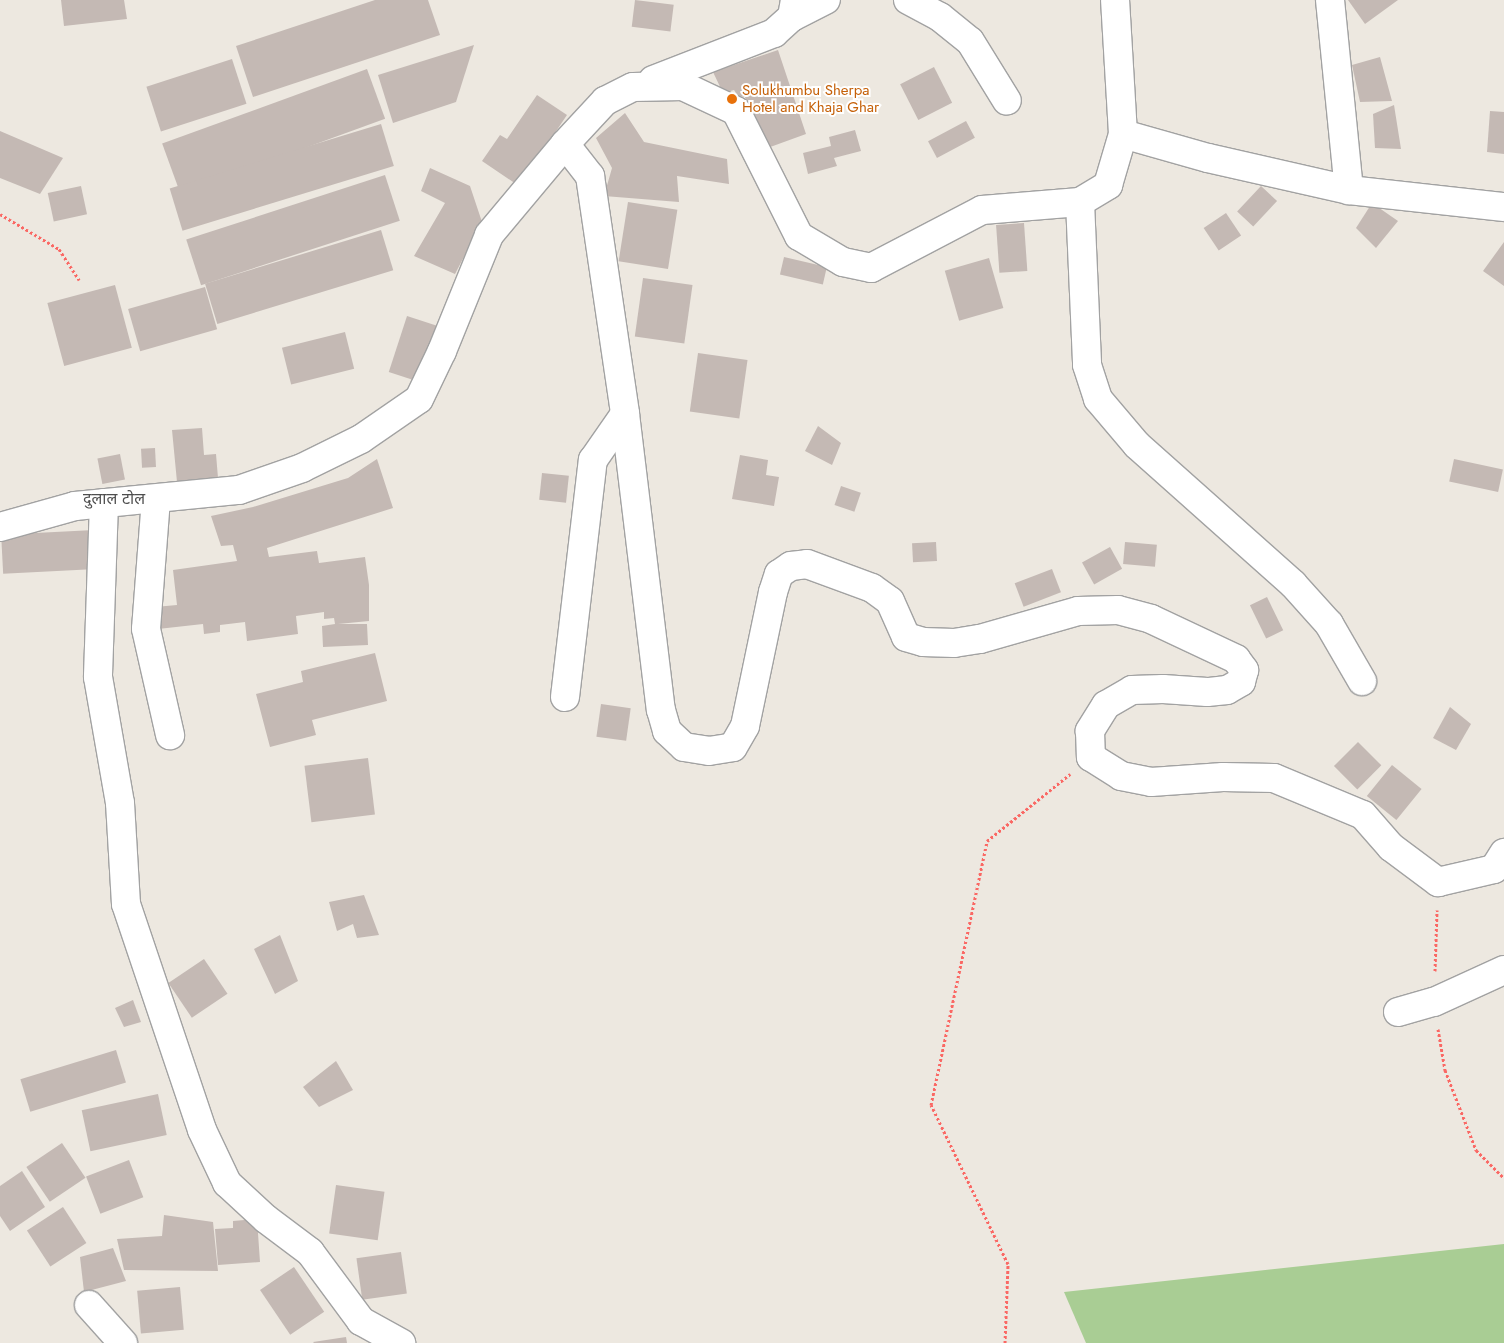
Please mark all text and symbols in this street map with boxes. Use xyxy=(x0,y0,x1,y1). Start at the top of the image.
place label: Solukhumbu Sherpa Hotel and Khaja Ghar xyxy=(742,81,879,116)
marker: Solukhumbu Sherpa Hotel and Khaja Ghar xyxy=(726,93,738,105)
district label: दुलाल टोल xyxy=(83,489,145,509)

